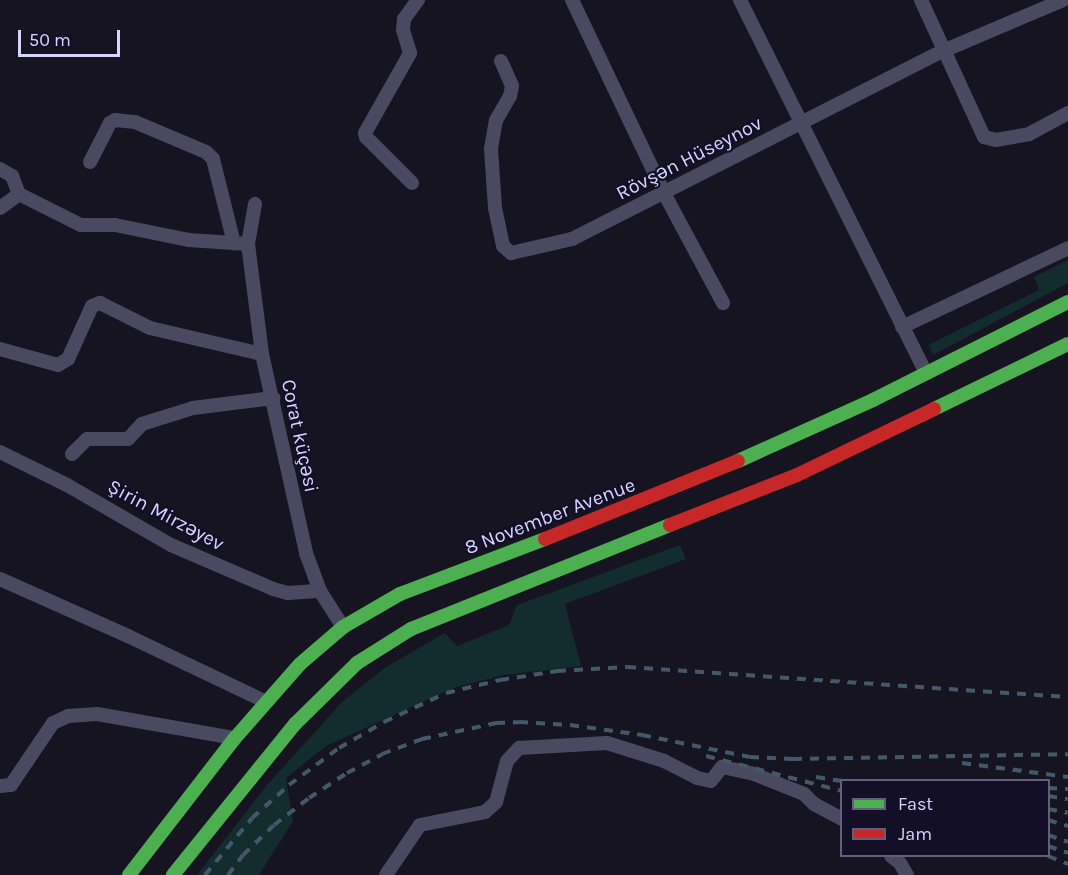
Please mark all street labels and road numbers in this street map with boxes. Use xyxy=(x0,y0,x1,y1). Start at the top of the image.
street label: Rövşən Hüseynov xyxy=(612,111,766,205)
street label: Corat küçəsi xyxy=(276,377,324,495)
street label: 8 November Avenue xyxy=(461,472,639,560)
street label: Şirin Mirzəyev xyxy=(104,474,228,556)

